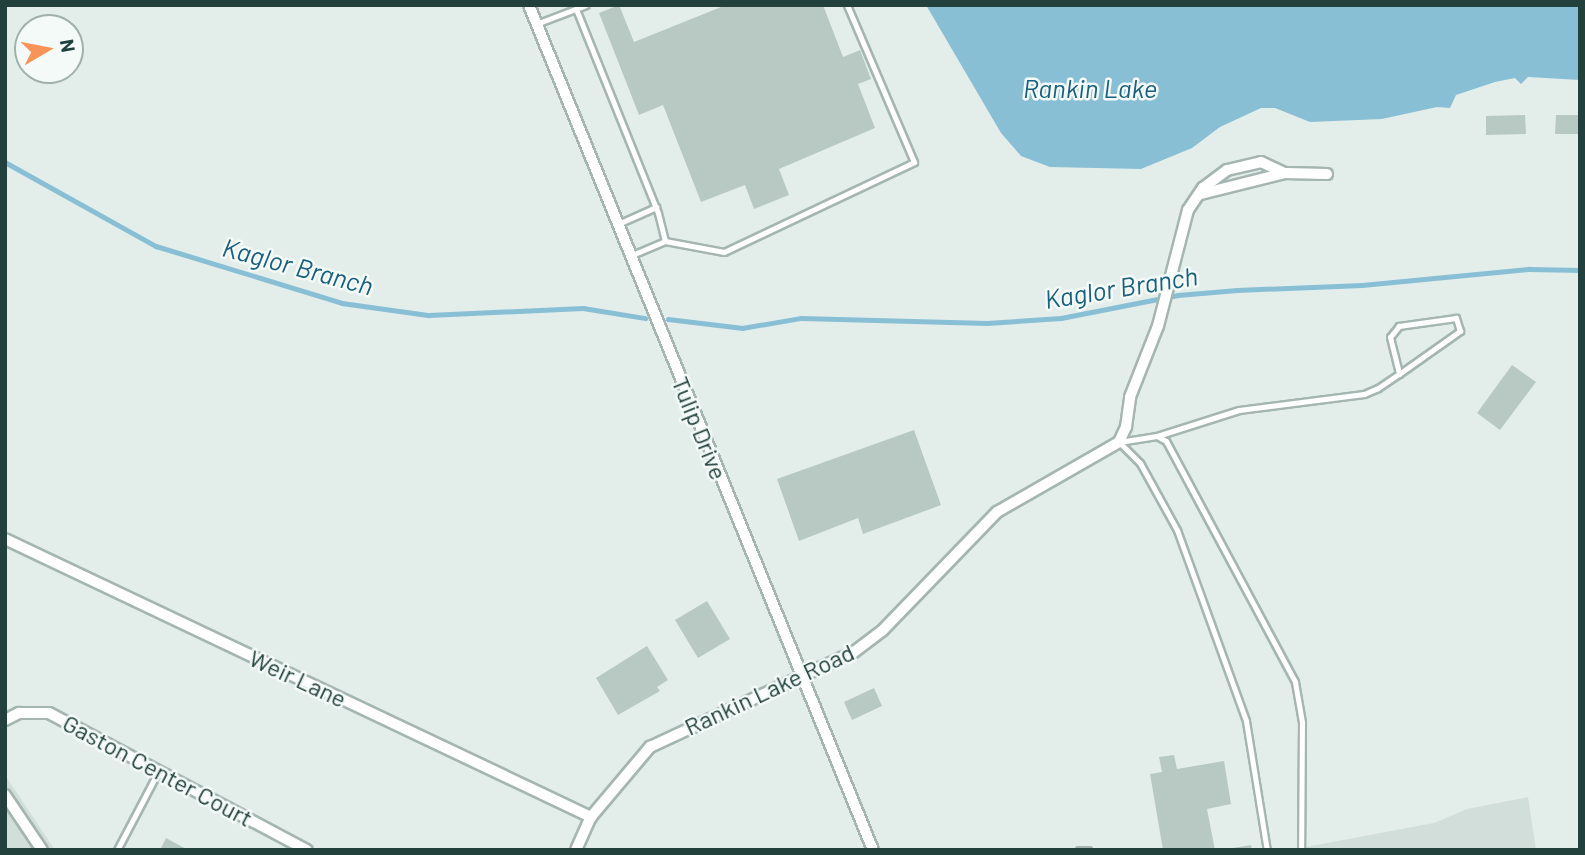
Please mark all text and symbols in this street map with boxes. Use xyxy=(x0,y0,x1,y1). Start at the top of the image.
north arrow xyxy=(14,14,84,84)
text: N xyxy=(56,37,81,54)
water label: Rankin Lake xyxy=(1023,72,1157,104)
water label: Kaglor Branch xyxy=(219,231,377,301)
water label: Kaglor Branch xyxy=(1042,259,1200,315)
street label: Tulip Drive xyxy=(666,372,734,484)
street label: Rankin Lake Road xyxy=(680,637,858,741)
street label: Weir Lane xyxy=(245,643,351,713)
street label: Gaston Center Court xyxy=(58,708,258,832)

